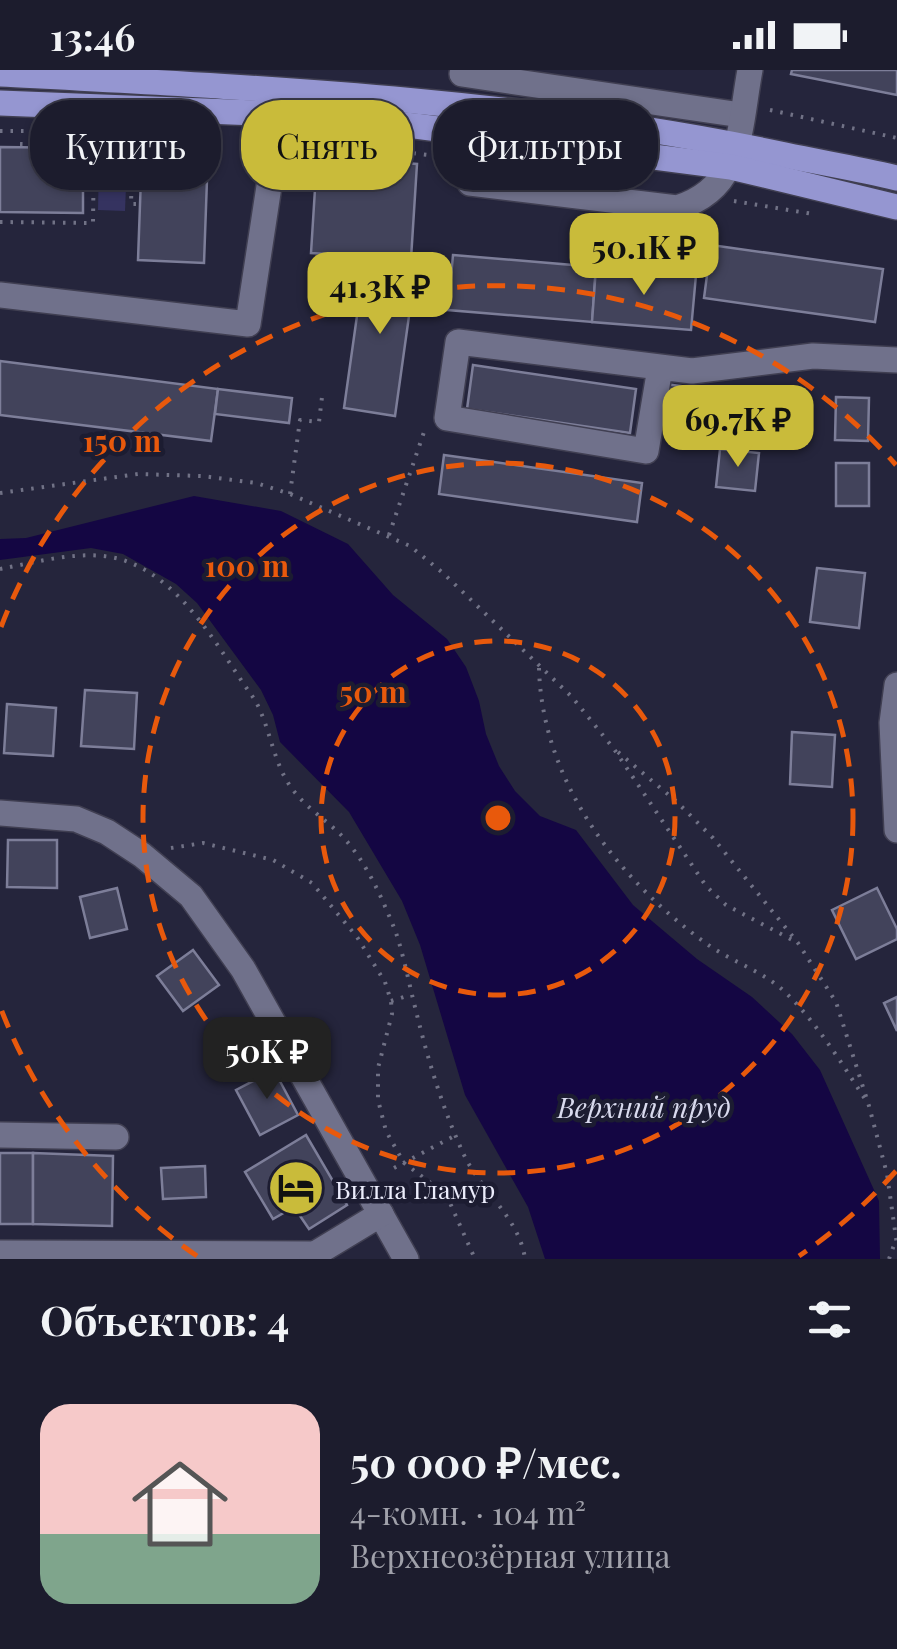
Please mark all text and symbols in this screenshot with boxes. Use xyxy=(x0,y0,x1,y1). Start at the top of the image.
text: 13:46 xyxy=(50,10,135,61)
chip: Купить xyxy=(30,100,221,190)
chip: Снять xyxy=(241,100,413,190)
chip: Фильтры xyxy=(433,100,658,190)
pin: 50.1K ₽ xyxy=(552,213,736,298)
text: 50.1K ₽ xyxy=(592,224,696,267)
pin: 41.3K ₽ xyxy=(288,252,472,337)
text: 41.3K ₽ xyxy=(329,263,431,306)
pin: 69.7K ₽ xyxy=(646,385,830,470)
text: 69.7K ₽ xyxy=(685,396,791,439)
text: 150 m xyxy=(83,420,161,460)
text: 100 m xyxy=(205,545,289,585)
text: 50 m xyxy=(339,671,407,711)
centre of rings xyxy=(480,800,516,836)
pin: 50K ₽ xyxy=(197,1017,337,1102)
text: 50K ₽ xyxy=(225,1028,309,1071)
water label: Верхний пруд xyxy=(556,1088,731,1125)
hotel icon: Вилла Гламур xyxy=(266,1158,326,1218)
place label: Вилла Гламур xyxy=(335,1172,495,1205)
text: Объектов: 4 xyxy=(40,1291,289,1347)
icon: filters xyxy=(802,1292,857,1347)
text: 50 000 ₽/мес. xyxy=(350,1433,622,1489)
icon: home xyxy=(120,1444,240,1564)
text: 4-комн. · 104 m² xyxy=(350,1490,586,1533)
text: Верхнеозёрная улица xyxy=(350,1533,670,1576)

